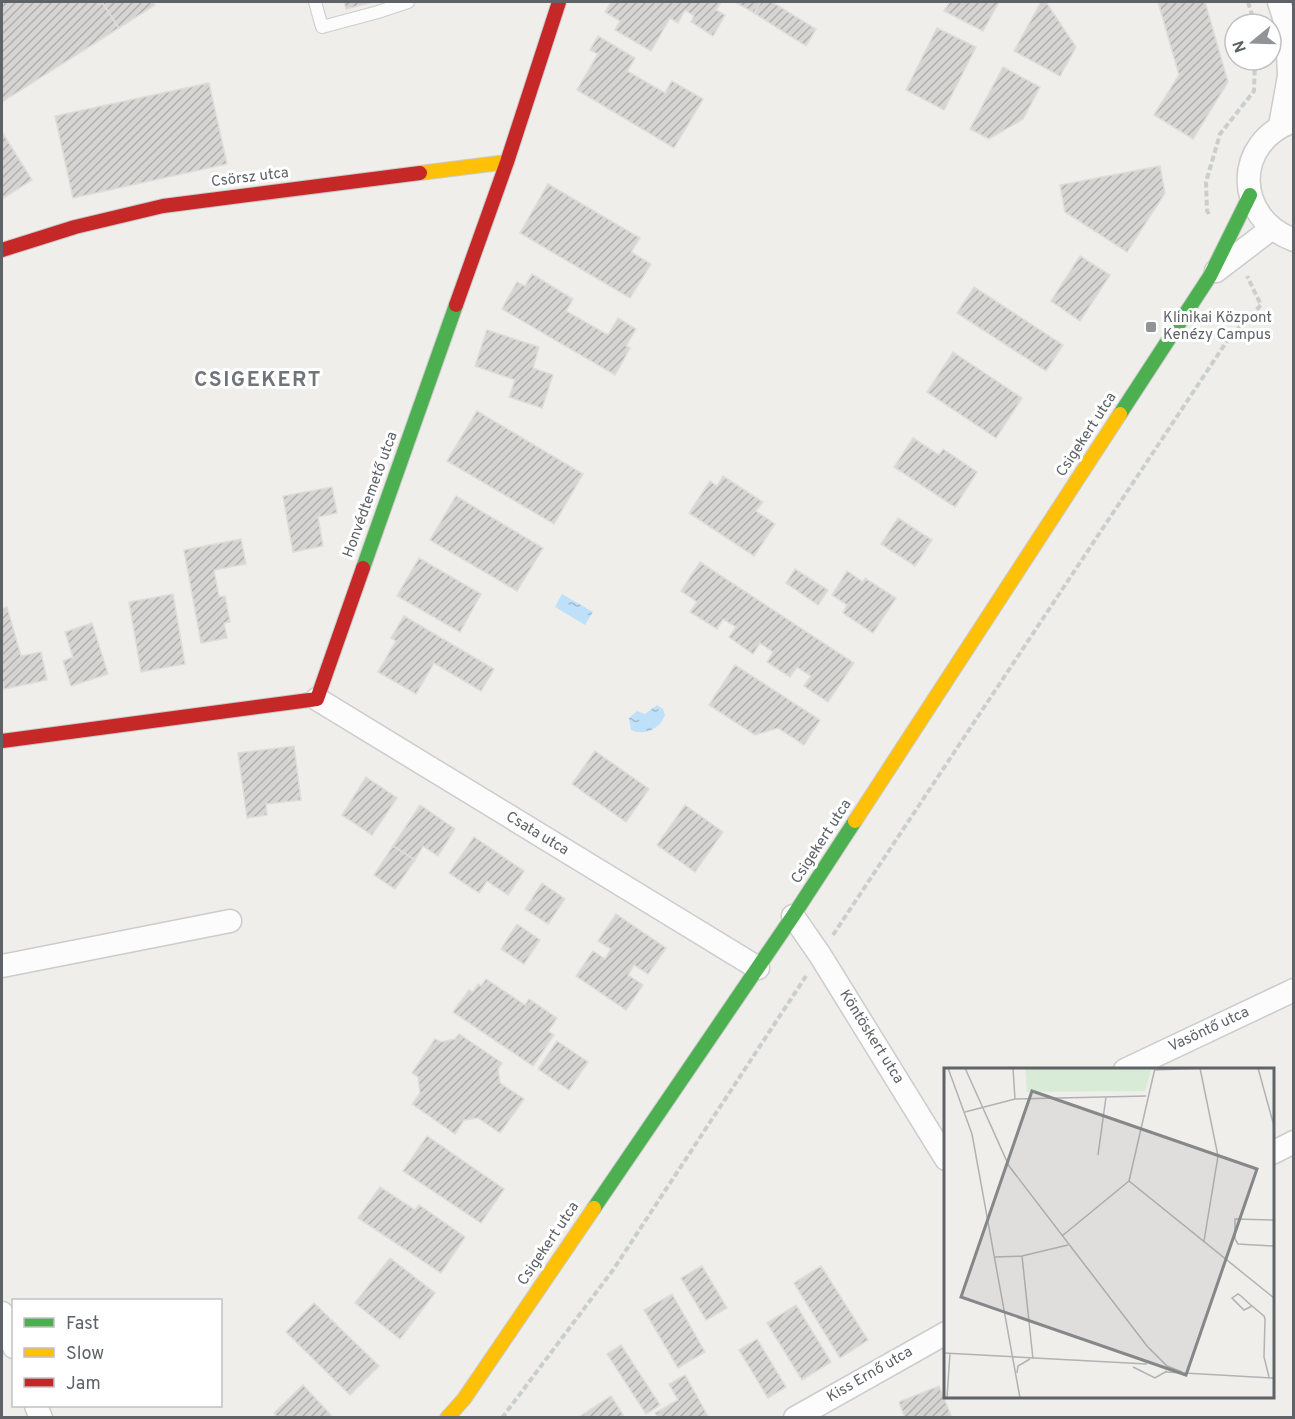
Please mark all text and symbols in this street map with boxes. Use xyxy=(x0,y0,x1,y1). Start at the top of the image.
north arrow xyxy=(1223,12,1283,72)
text: N xyxy=(1229,38,1252,55)
street label: Csörsz utca xyxy=(210,164,290,192)
place label: Klinikai Központ Kenézy Campus xyxy=(1163,309,1272,345)
marker: Klinikai Központ Kenézy Campus xyxy=(1144,320,1158,334)
district label: CSIGEKERT xyxy=(194,367,322,394)
street label: Csigekert utca xyxy=(1053,389,1121,481)
street label: Honvédtemető utca xyxy=(339,429,403,561)
street label: Csigekert utca xyxy=(788,796,856,888)
street label: Csata utca xyxy=(502,808,572,860)
street label: Köntöskert utca xyxy=(835,986,907,1088)
street label: Vasöntő utca xyxy=(1166,1003,1252,1057)
inset map xyxy=(944,1068,1274,1398)
street label: Csigekert utca xyxy=(514,1198,584,1290)
legend xyxy=(12,1299,222,1407)
text: Fast xyxy=(66,1313,99,1336)
text: Slow xyxy=(66,1343,104,1366)
street label: Kiss Ernő utca xyxy=(824,1343,916,1407)
text: Jam xyxy=(66,1373,101,1396)

